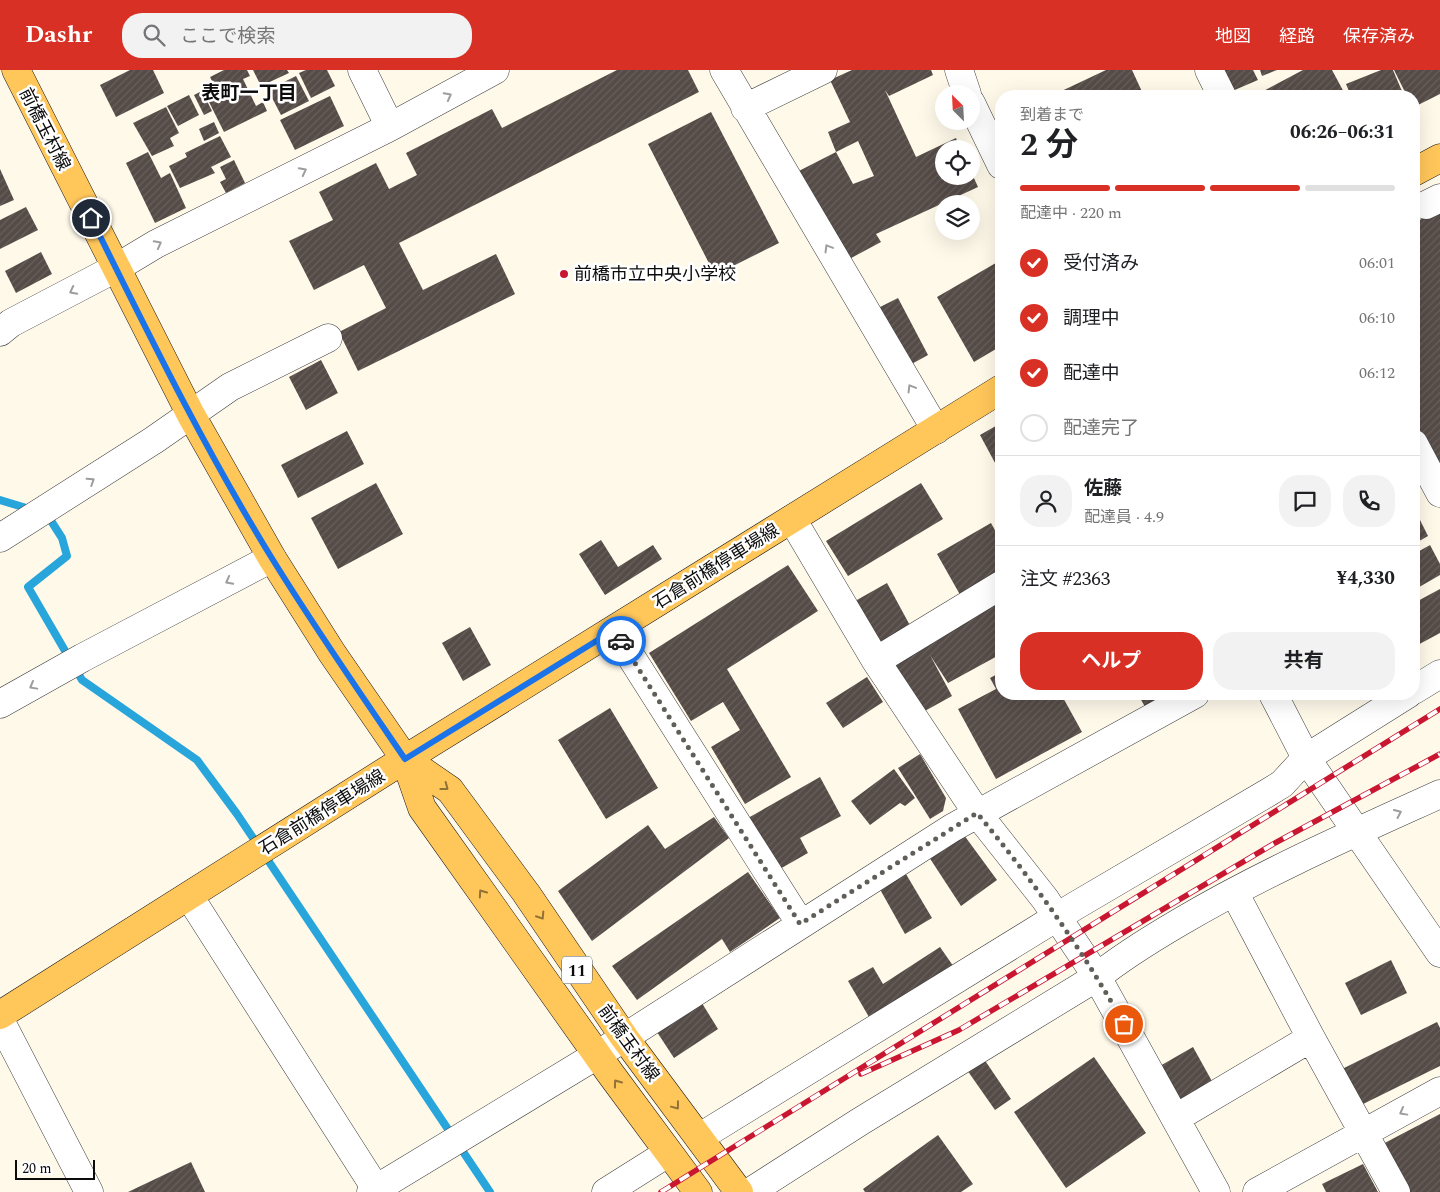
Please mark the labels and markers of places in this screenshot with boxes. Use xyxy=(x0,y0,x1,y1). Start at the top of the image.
pin xyxy=(70,197,112,239)
place label: 前橋市立中央小学校 xyxy=(574,261,736,288)
marker: 前橋市立中央小学校 xyxy=(558,268,570,280)
pin xyxy=(1103,1003,1145,1045)

